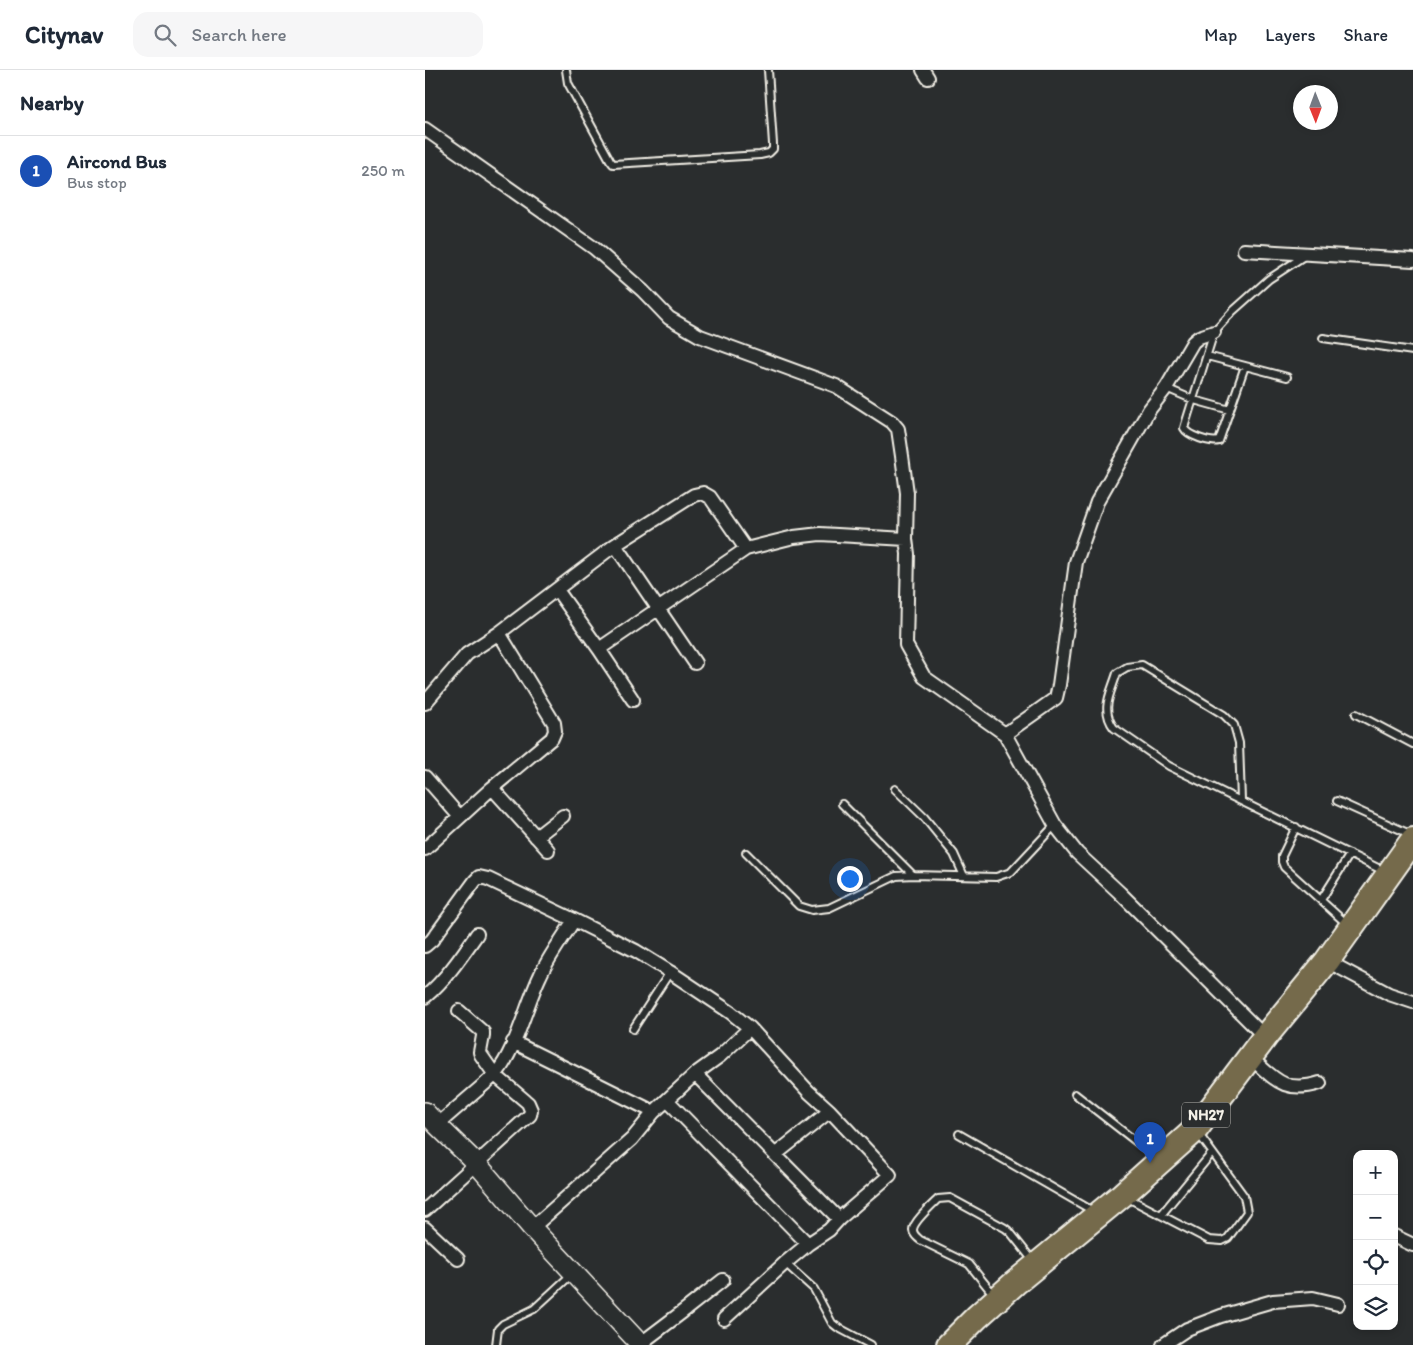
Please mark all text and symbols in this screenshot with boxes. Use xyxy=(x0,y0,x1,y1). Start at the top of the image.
search box xyxy=(133,12,483,57)
text: Citynav xyxy=(25,20,103,49)
icon: search xyxy=(151,21,179,49)
text: Search here xyxy=(191,23,287,46)
text: Map xyxy=(1204,24,1237,46)
text: Layers xyxy=(1265,24,1315,46)
text: Share xyxy=(1343,24,1388,46)
north arrow xyxy=(1293,85,1338,130)
text: Nearby xyxy=(20,90,84,115)
text: Aircond Bus xyxy=(67,150,167,173)
text: 1 xyxy=(32,161,40,180)
text: 250 m xyxy=(361,161,405,180)
text: Bus stop xyxy=(67,173,127,192)
your location xyxy=(837,866,863,892)
road number: NH27 xyxy=(1182,1102,1230,1128)
pin: 1 xyxy=(1134,1122,1166,1163)
map controls xyxy=(1353,1150,1398,1330)
button: + xyxy=(1353,1150,1398,1195)
button: − xyxy=(1353,1195,1398,1240)
button: locate xyxy=(1353,1240,1398,1285)
button: layers xyxy=(1353,1285,1398,1330)

